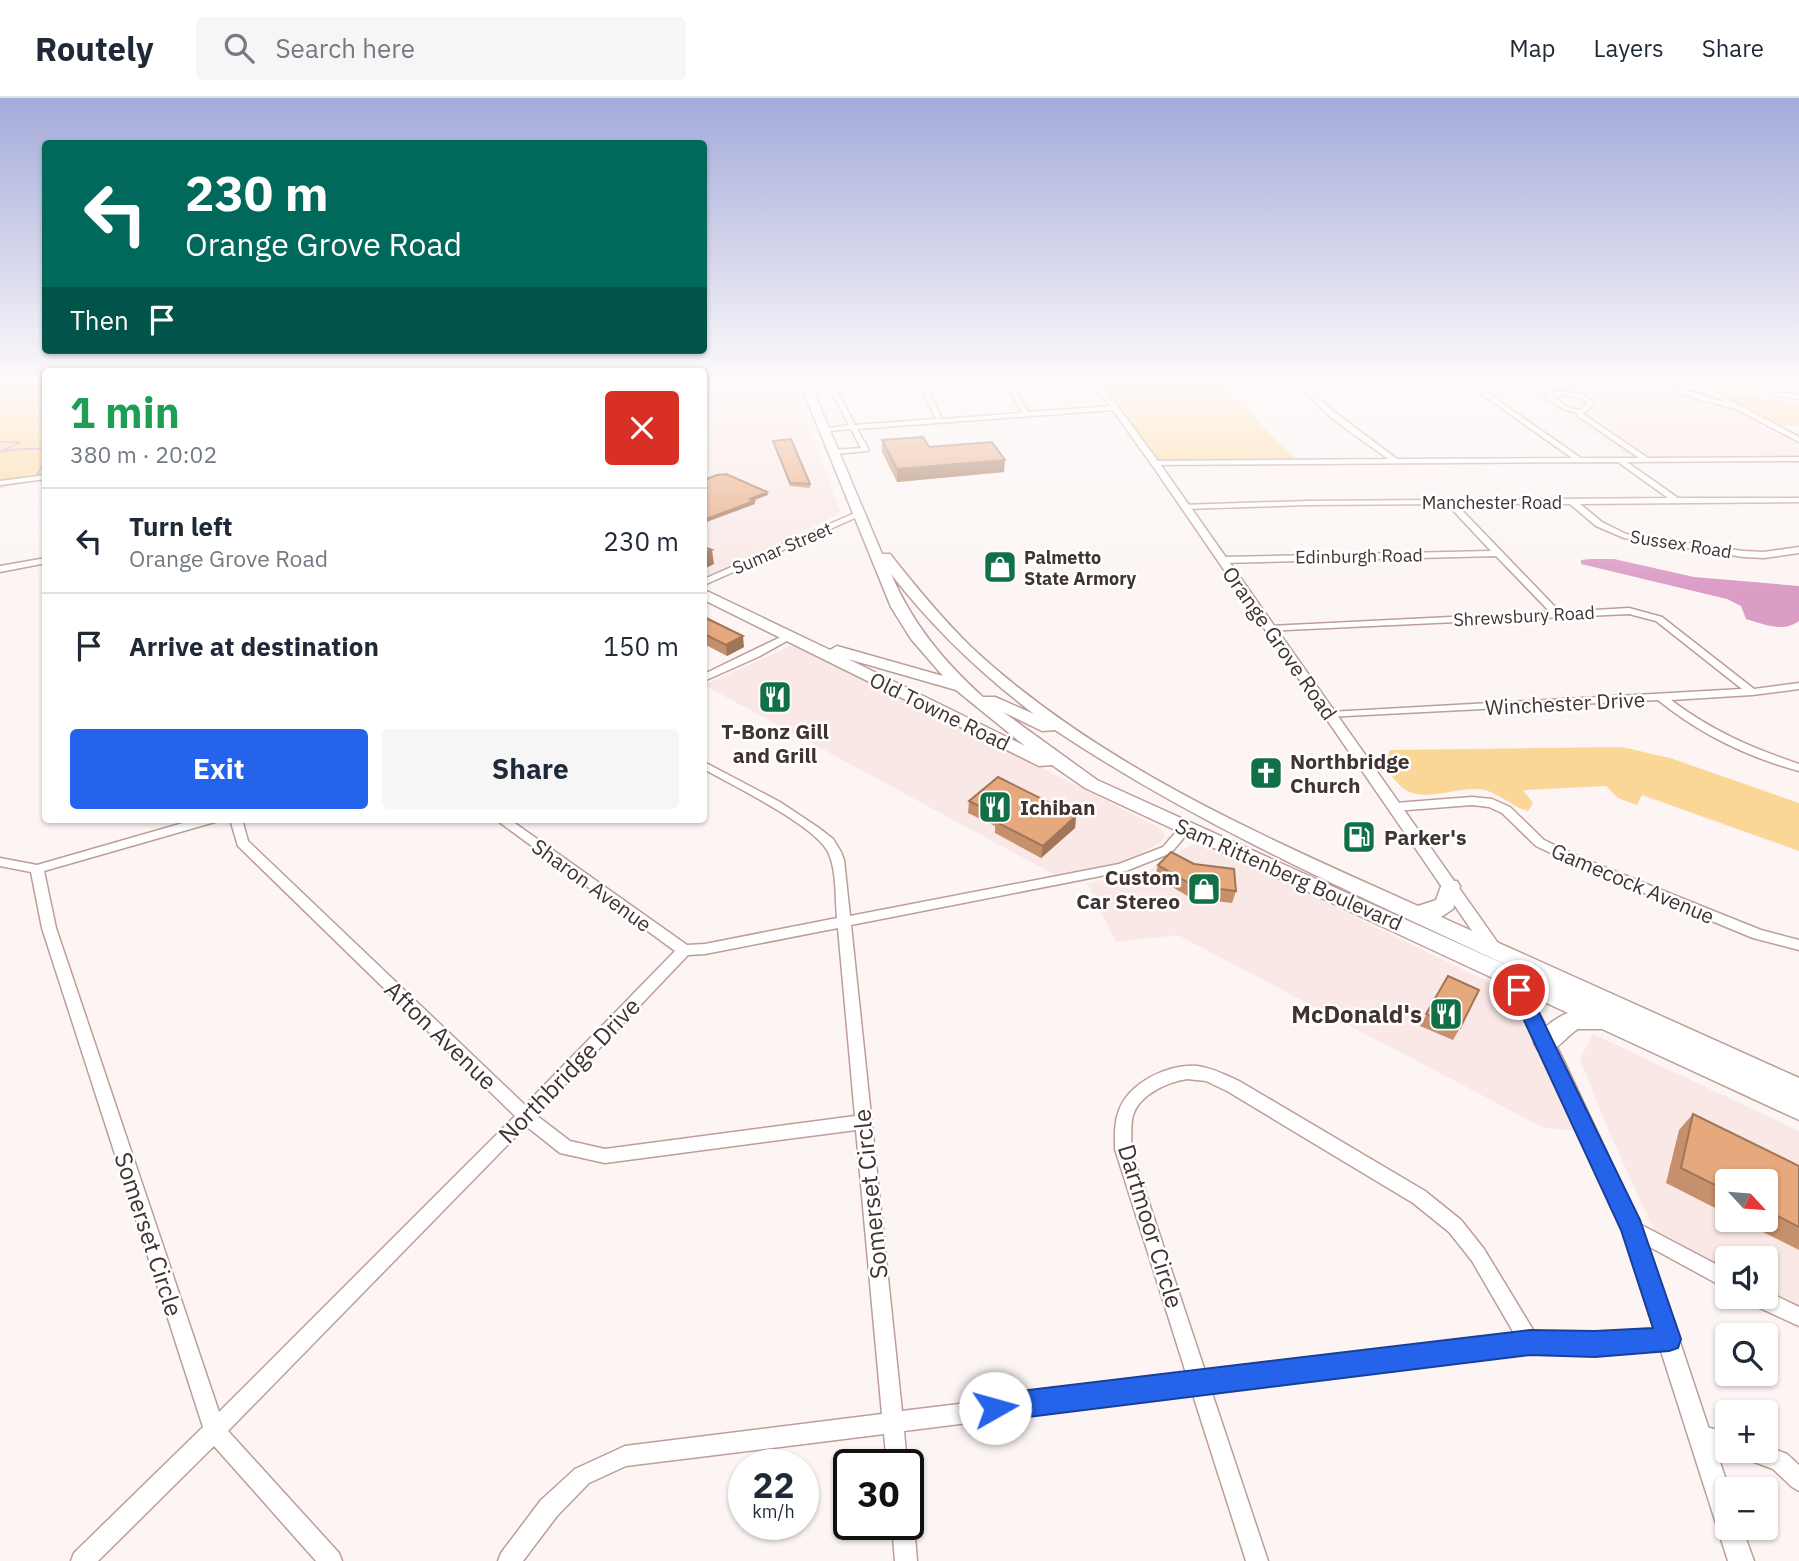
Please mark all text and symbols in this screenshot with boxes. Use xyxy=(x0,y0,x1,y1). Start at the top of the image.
search box xyxy=(196,17,686,80)
text: Routely xyxy=(35,27,154,70)
icon: search xyxy=(220,29,258,67)
text: Search here xyxy=(276,31,415,65)
text: Map xyxy=(1509,32,1556,64)
text: Layers xyxy=(1594,32,1664,64)
text: Share xyxy=(1702,32,1764,64)
text: 230 m xyxy=(185,161,329,224)
icon: left xyxy=(70,168,161,259)
text: Orange Grove Road xyxy=(185,223,462,265)
icon: arrive xyxy=(143,301,181,339)
text: Then xyxy=(70,303,129,337)
text: 1 min xyxy=(70,385,180,440)
button: close xyxy=(605,391,679,465)
text: 380 m · 20:02 xyxy=(70,439,217,469)
street label: Manchester Road xyxy=(1422,491,1562,514)
text: Turn left xyxy=(129,509,232,543)
street label: Sumar Street xyxy=(729,517,835,579)
icon: left xyxy=(70,522,108,560)
text: 230 m xyxy=(603,524,679,558)
street label: Sussex Road xyxy=(1629,525,1733,563)
text: Orange Grove Road xyxy=(129,543,328,573)
street label: Edinburgh Road xyxy=(1295,543,1423,569)
place label: Palmetto State Armory xyxy=(1024,546,1137,590)
shop icon: Palmetto State Armory xyxy=(981,548,1019,586)
street label: Orange Grove Road xyxy=(1216,561,1344,725)
street label: Shrewsbury Road xyxy=(1453,601,1595,631)
icon: arrive xyxy=(70,627,108,665)
text: Arrive at destination xyxy=(129,629,379,663)
text: 150 m xyxy=(603,629,679,663)
street label: Old Towne Road xyxy=(865,665,1015,757)
restaurant icon: T-Bonz Gill and Grill xyxy=(756,678,794,716)
street label: Winchester Drive xyxy=(1484,685,1646,721)
place label: T-Bonz Gill and Grill xyxy=(721,717,829,769)
button: Exit xyxy=(70,729,368,809)
button: Share xyxy=(382,729,679,809)
place label: Northbridge Church xyxy=(1290,747,1410,799)
church icon: Northbridge Church xyxy=(1247,754,1285,792)
restaurant icon: Ichiban xyxy=(976,788,1014,826)
place label: Ichiban xyxy=(1020,793,1096,821)
street label: Sam Rittenberg Boulevard xyxy=(1171,811,1407,937)
fuel station icon: Parker's xyxy=(1340,818,1378,856)
place label: Parker's xyxy=(1384,823,1467,851)
street label: Sharon Avenue xyxy=(526,832,658,938)
street label: Gamecock Avenue xyxy=(1547,836,1719,930)
place label: Custom Car Stereo xyxy=(1076,863,1180,915)
shop icon: Custom Car Stereo xyxy=(1185,870,1223,908)
pin xyxy=(1489,960,1549,1020)
icon: arrive xyxy=(1500,971,1538,1009)
street label: Afton Avenue xyxy=(378,973,504,1097)
street label: Northbridge Drive xyxy=(491,990,647,1150)
restaurant icon: McDonald's xyxy=(1427,995,1465,1033)
place label: McDonald's xyxy=(1291,998,1422,1030)
street label: Somerset Circle xyxy=(845,1107,895,1281)
street label: Dartmoor Circle xyxy=(1111,1140,1191,1312)
street label: Somerset Circle xyxy=(107,1148,191,1320)
north arrow xyxy=(1715,1169,1778,1232)
map controls xyxy=(1715,1169,1778,1540)
button: sound xyxy=(1715,1246,1778,1309)
button: search xyxy=(1715,1323,1778,1386)
position arrow xyxy=(958,1371,1032,1445)
button: + xyxy=(1715,1400,1778,1463)
speed limit sign: 30 xyxy=(833,1449,924,1540)
text: 22 xyxy=(752,1462,795,1508)
button: − xyxy=(1715,1477,1778,1540)
text: km/h xyxy=(752,1500,795,1523)

